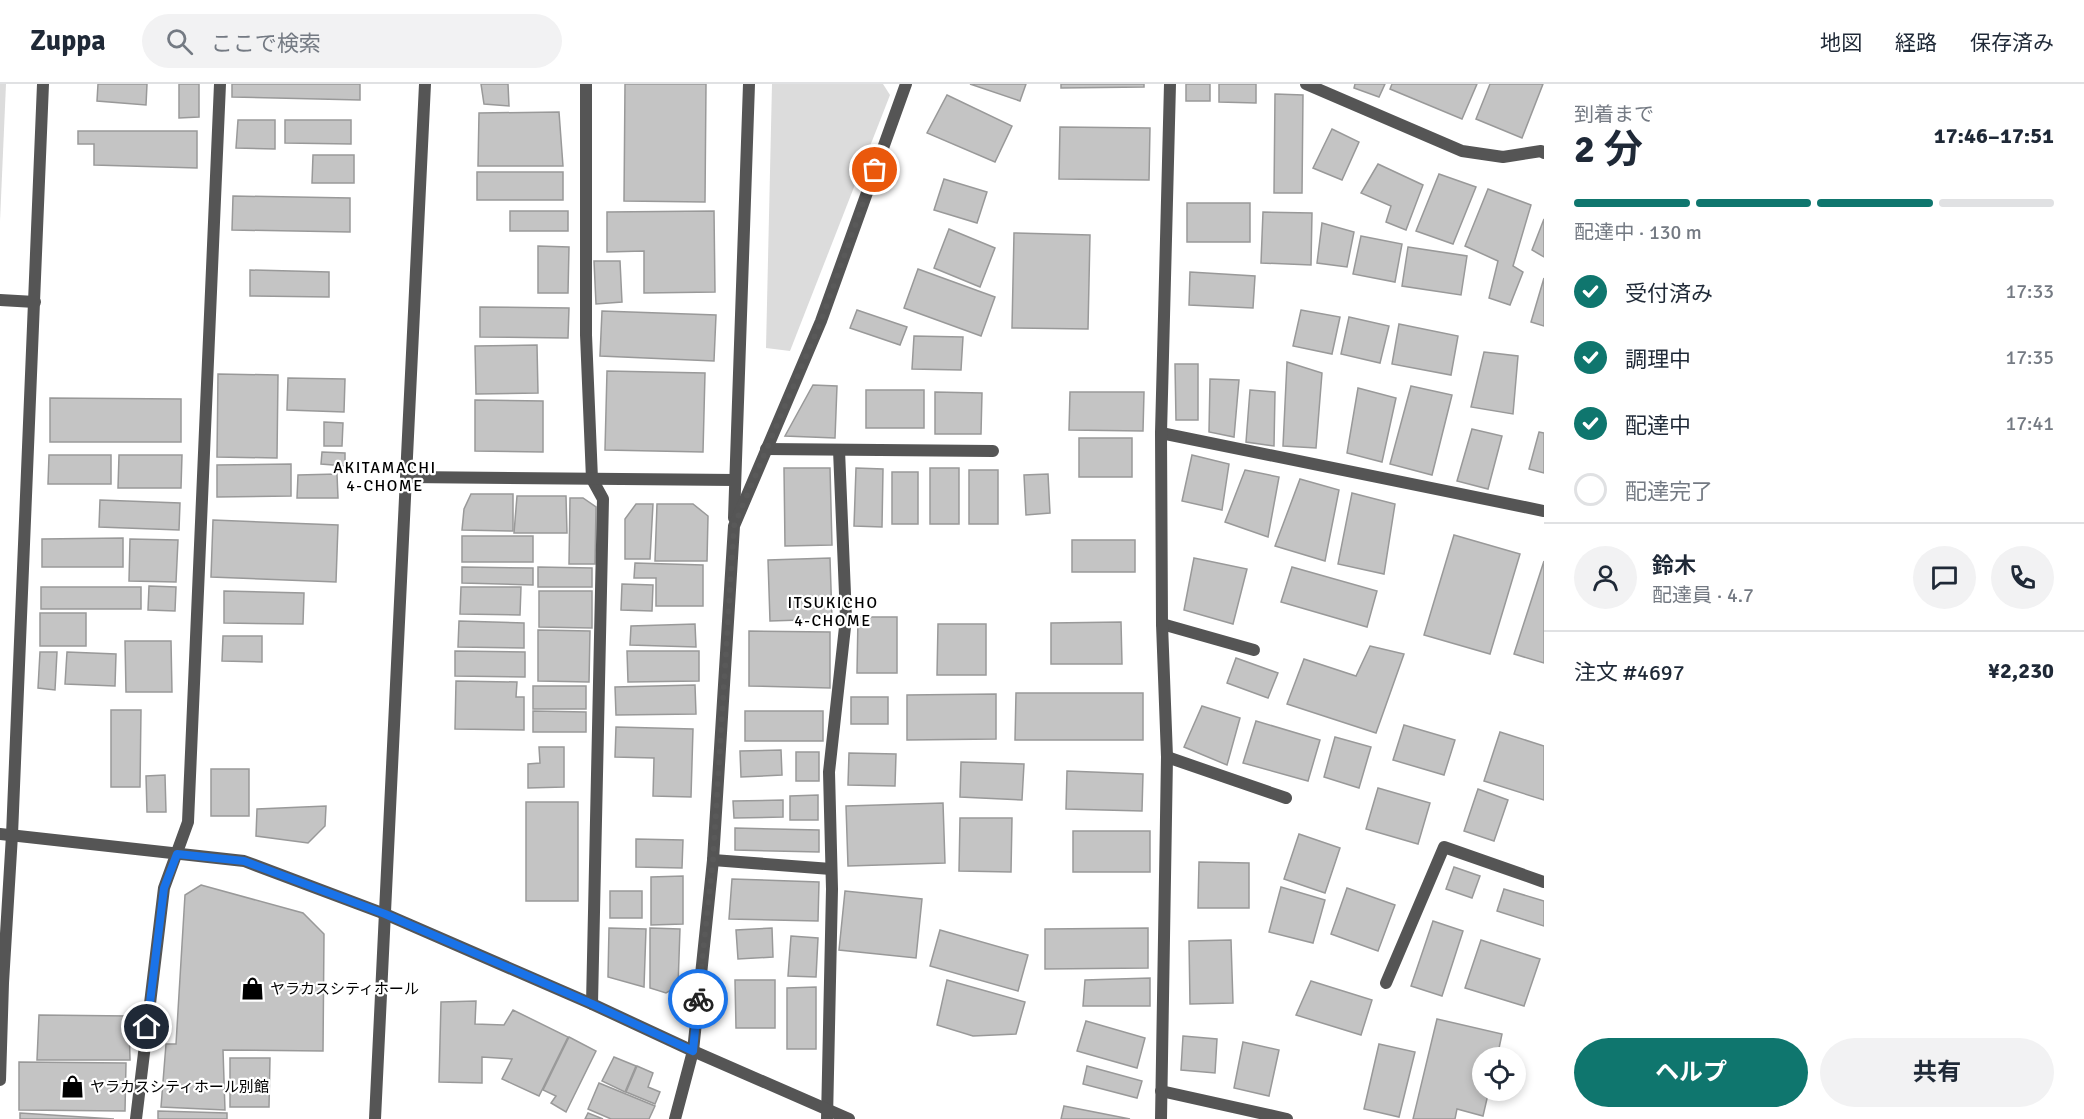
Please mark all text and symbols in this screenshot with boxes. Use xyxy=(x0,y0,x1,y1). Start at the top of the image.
search box xyxy=(142,14,562,68)
text: Zuppa xyxy=(30,24,106,58)
icon: search xyxy=(163,25,196,58)
text: ここで検索 xyxy=(211,30,321,57)
text: 地図 xyxy=(1820,30,1862,56)
text: 経路 xyxy=(1895,30,1937,56)
text: 保存済み xyxy=(1970,30,2054,56)
text: 到着まで xyxy=(1574,102,1654,127)
text: 17:46–17:51 xyxy=(1934,122,2054,149)
text: 2 分 xyxy=(1574,125,1643,173)
pin xyxy=(849,144,900,195)
icon: bag xyxy=(858,153,891,186)
text: 配達中 · 130 m xyxy=(1574,220,1702,245)
icon: check xyxy=(1574,275,1607,308)
text: 17:33 xyxy=(2005,279,2054,304)
text: 受付済み xyxy=(1625,280,1713,307)
icon: check xyxy=(1574,341,1607,374)
text: 17:35 xyxy=(2005,345,2054,370)
text: 調理中 xyxy=(1625,346,1691,373)
icon: check xyxy=(1574,407,1607,440)
text: 17:41 xyxy=(2005,411,2054,436)
text: 配達中 xyxy=(1625,412,1691,439)
district label: AKITAMACHI 4-CHOME xyxy=(333,458,437,496)
text: 配達完了 xyxy=(1625,478,1713,505)
button: person xyxy=(1574,546,1637,609)
button: chat xyxy=(1913,546,1976,609)
button: phone xyxy=(1991,546,2054,609)
text: 鈴木 xyxy=(1652,552,1696,579)
text: 配達員 · 4.7 xyxy=(1652,583,1754,608)
district label: ITSUKICHO 4-CHOME xyxy=(788,593,878,631)
text: ¥2,230 xyxy=(1988,657,2054,684)
text: 注文 #4697 xyxy=(1574,659,1685,686)
courier xyxy=(668,969,728,1029)
shop icon: ヤラカスシティホール xyxy=(239,976,265,1002)
place label: ヤラカスシティホール xyxy=(270,980,419,998)
icon: bike xyxy=(682,983,715,1016)
pin xyxy=(121,1001,172,1052)
icon: home xyxy=(130,1010,163,1043)
button: ヘルプ xyxy=(1574,1038,1808,1107)
button: 共有 xyxy=(1820,1038,2054,1107)
map controls xyxy=(1472,1047,1526,1101)
button: locate xyxy=(1472,1047,1526,1101)
shop icon: ヤラカスシティホール別館 xyxy=(59,1074,85,1100)
place label: ヤラカスシティホール別館 xyxy=(90,1078,269,1096)

